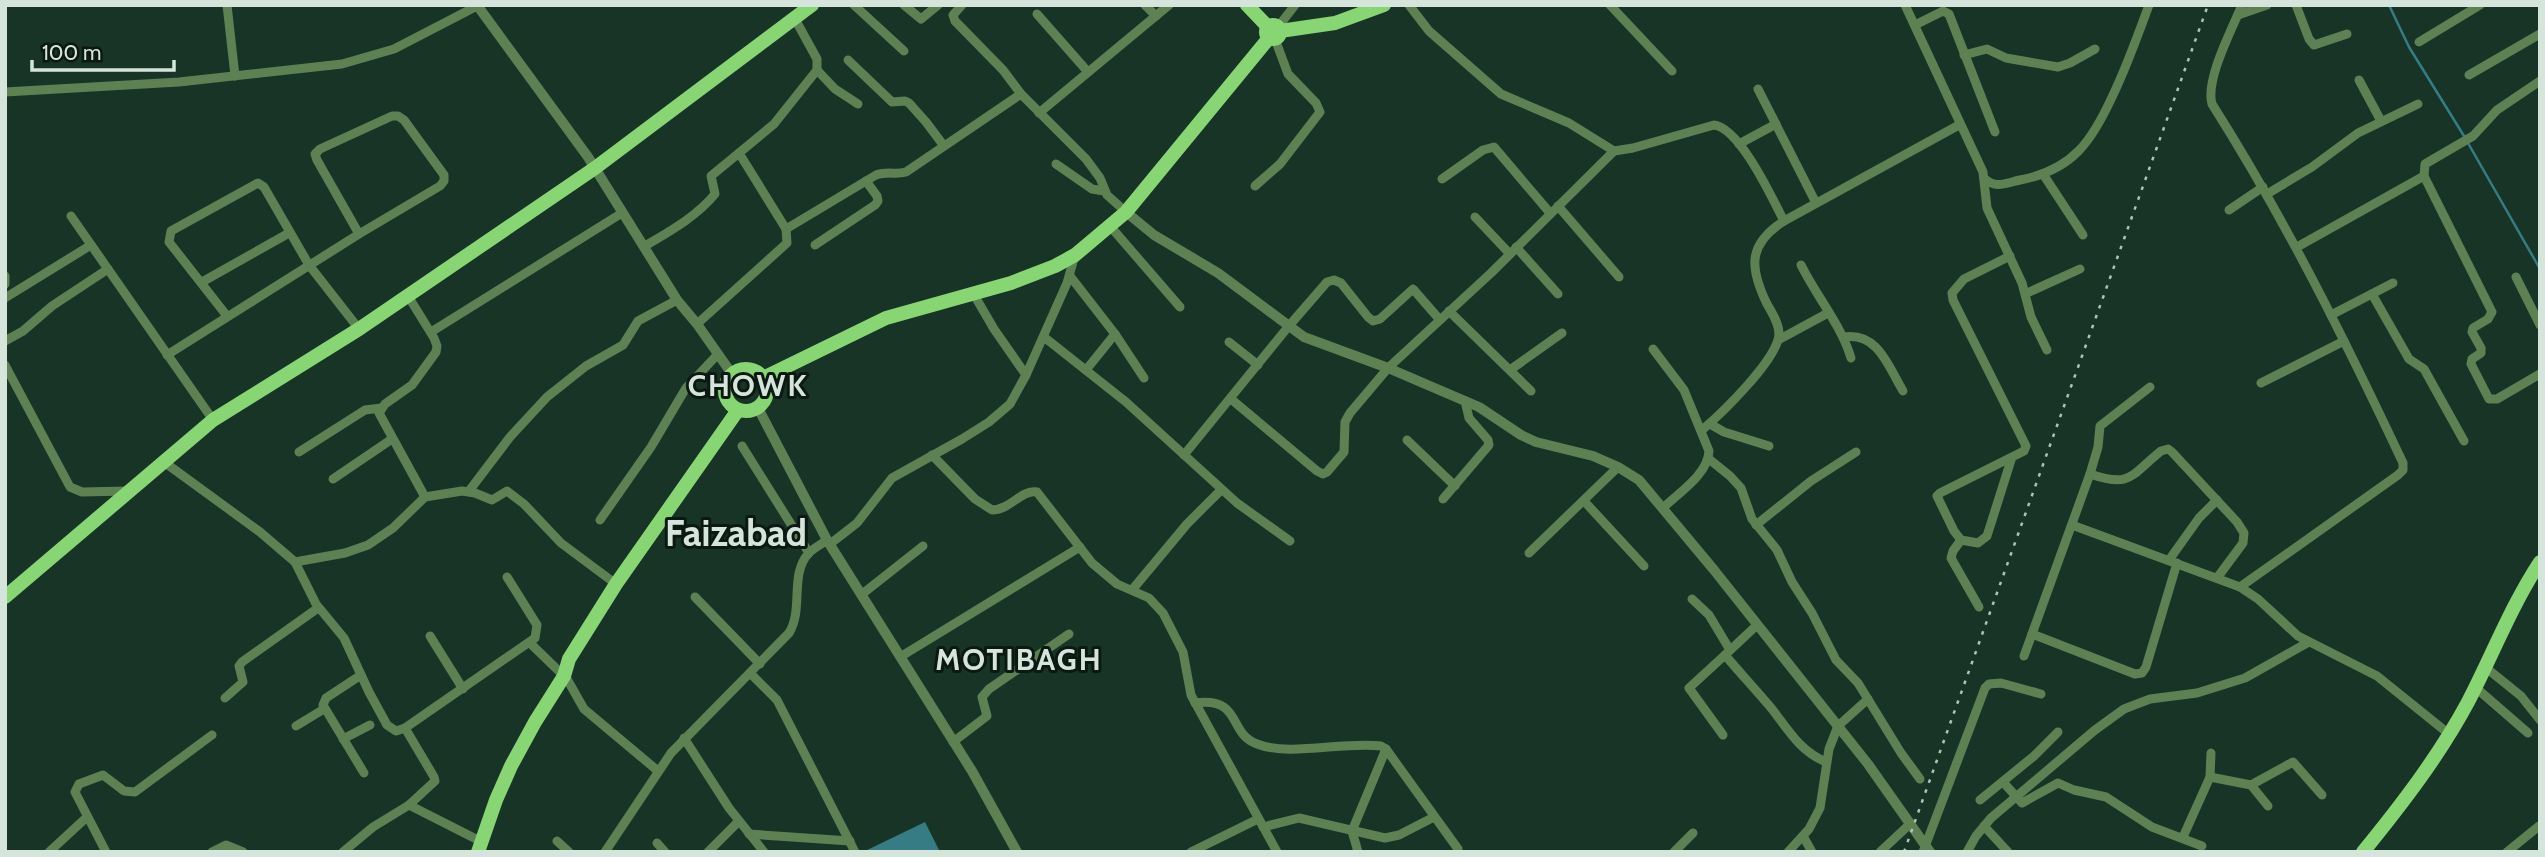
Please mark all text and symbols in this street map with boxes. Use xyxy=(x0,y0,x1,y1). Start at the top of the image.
scale bar xyxy=(32,28,173,72)
text: 100 m xyxy=(42,40,101,65)
district label: CHOWK xyxy=(688,367,808,404)
district label: Faizabad xyxy=(665,510,807,555)
district label: MOTIBAGH xyxy=(935,641,1103,678)

